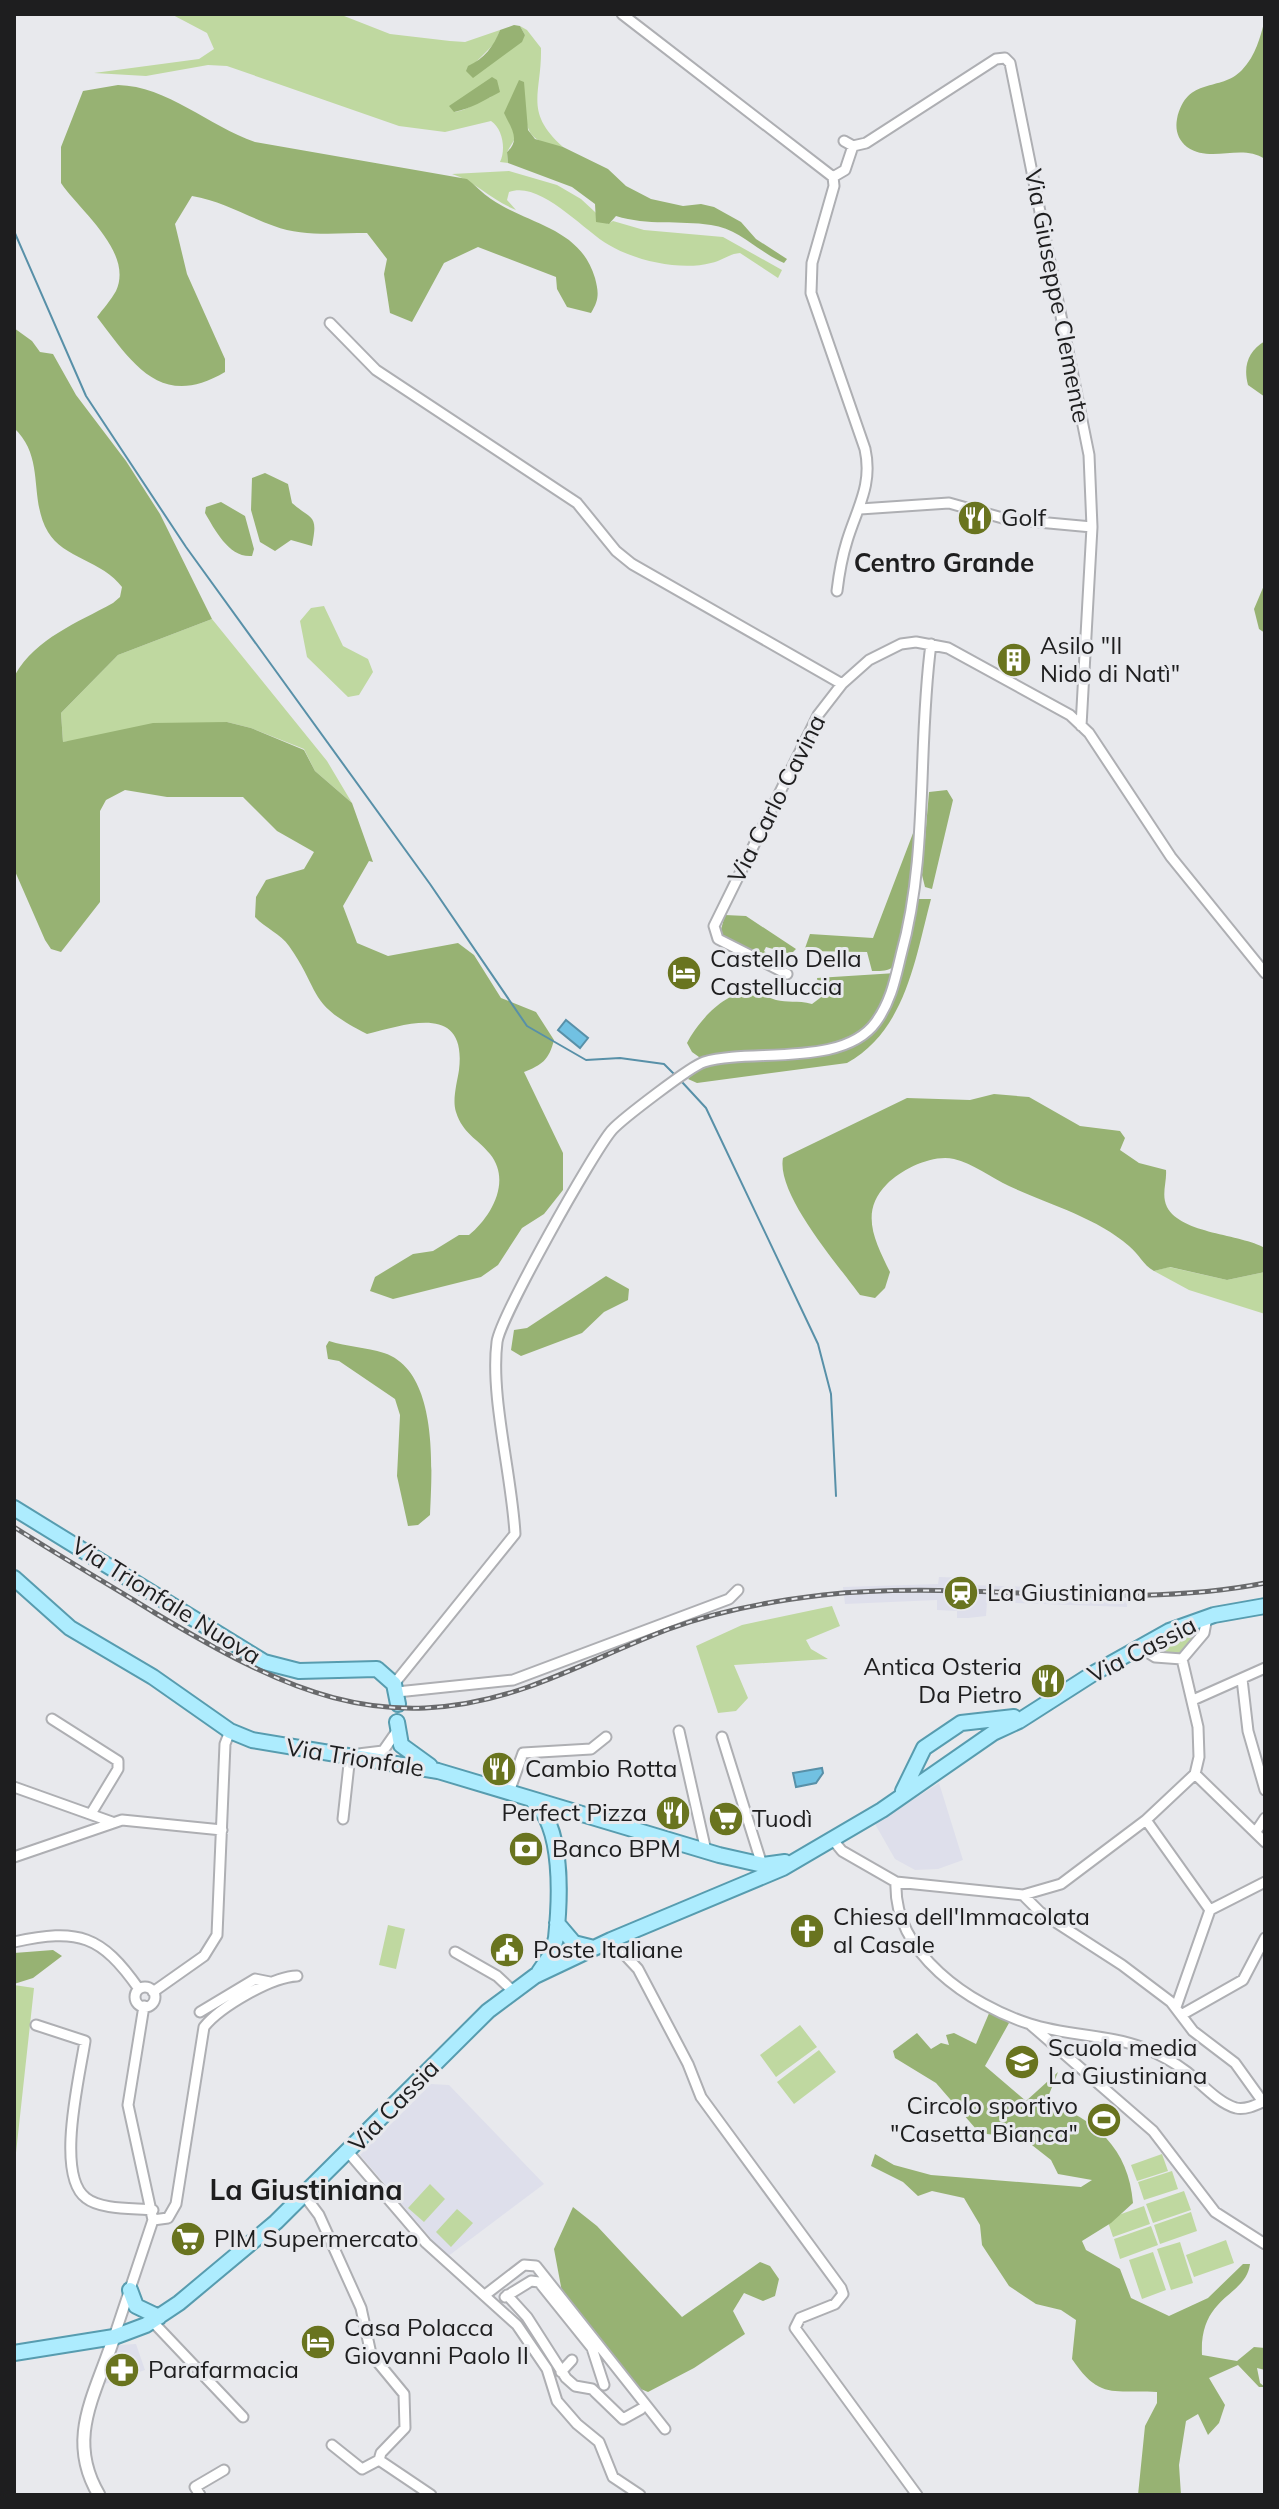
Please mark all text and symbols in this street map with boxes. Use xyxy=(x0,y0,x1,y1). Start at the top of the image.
street label: Via Giuseppe Clemente xyxy=(1019,166,1097,425)
restaurant icon: Golf xyxy=(956,499,994,537)
place label: Golf xyxy=(1001,502,1047,532)
district label: Centro Grande xyxy=(854,546,1034,579)
place label: Asilo "Il Nido di Natì" xyxy=(1040,630,1180,688)
building icon: Asilo "Il Nido di Natì" xyxy=(995,641,1033,679)
street label: Via Carlo Cavina xyxy=(721,709,832,888)
place label: Castello Della Castelluccia xyxy=(710,943,862,1001)
hotel icon: Castello Della Castelluccia xyxy=(665,954,703,992)
street label: Via Trionfale Nuova xyxy=(66,1530,267,1671)
station icon: La Giustiniana xyxy=(942,1574,980,1612)
place label: La Giustiniana xyxy=(987,1577,1146,1607)
street label: Via Cassia xyxy=(1082,1609,1201,1689)
place label: Antica Osteria Da Pietro xyxy=(863,1651,1022,1709)
restaurant icon: Antica Osteria Da Pietro xyxy=(1029,1662,1067,1700)
street label: Via Trionfale xyxy=(284,1731,426,1783)
restaurant icon: Cambio Rotta xyxy=(480,1750,518,1788)
place label: Cambio Rotta xyxy=(525,1753,677,1783)
restaurant icon: Perfect Pizza xyxy=(654,1794,692,1832)
place label: Perfect Pizza xyxy=(502,1797,647,1827)
supermarket icon: Tuodì xyxy=(707,1800,745,1838)
place label: Tuodì xyxy=(752,1803,812,1833)
bank icon: Banco BPM xyxy=(507,1830,545,1868)
place label: Banco BPM xyxy=(552,1833,681,1863)
place label: Chiesa dell'Immacolata al Casale xyxy=(833,1901,1090,1959)
church icon: Chiesa dell'Immacolata al Casale xyxy=(788,1912,826,1950)
public building icon: Poste Italiane xyxy=(488,1931,526,1969)
place label: Poste Italiane xyxy=(533,1934,683,1964)
place label: Scuola media La Giustiniana xyxy=(1048,2032,1207,2090)
school or university icon: Scuola media La Giustiniana xyxy=(1003,2043,1041,2081)
street label: Via Cassia xyxy=(342,2053,445,2158)
place label: Circolo sportivo "Casetta Bianca" xyxy=(890,2090,1078,2148)
sports icon: Circolo sportivo "Casetta Bianca" xyxy=(1085,2101,1123,2139)
district label: La Giustiniana xyxy=(209,2172,403,2207)
supermarket icon: PIM Supermercato xyxy=(169,2220,207,2258)
place label: PIM Supermercato xyxy=(214,2223,419,2253)
place label: Casa Polacca Giovanni Paolo II xyxy=(344,2312,529,2370)
hotel icon: Casa Polacca Giovanni Paolo II xyxy=(299,2323,337,2361)
pharmacy icon: Parafarmacia xyxy=(103,2351,141,2389)
place label: Parafarmacia xyxy=(148,2354,299,2384)

